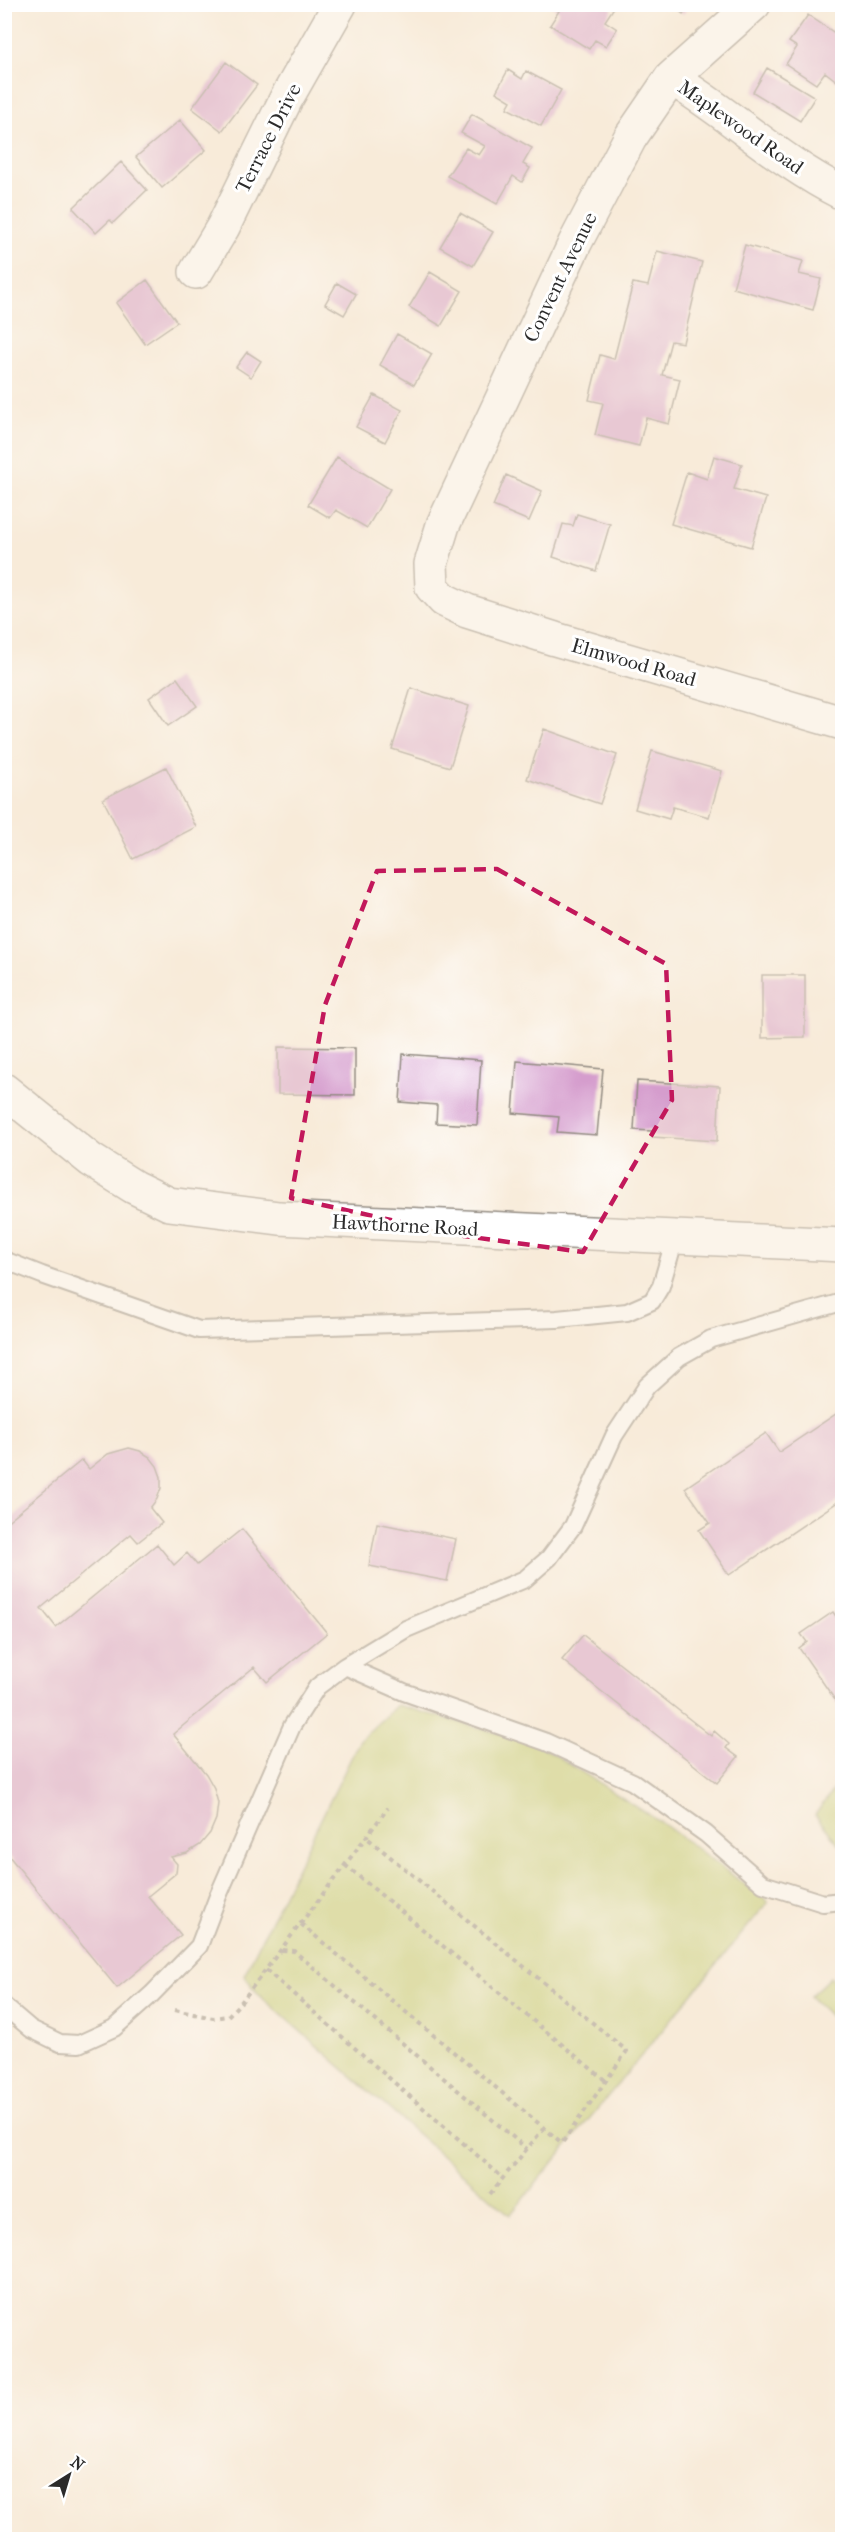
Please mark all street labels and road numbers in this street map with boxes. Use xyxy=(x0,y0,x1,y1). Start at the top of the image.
street label: Maplewood Road xyxy=(674,76,809,180)
street label: Terrace Drive xyxy=(231,80,306,197)
street label: Convent Avenue xyxy=(519,208,602,346)
street label: Elmwood Road xyxy=(569,634,700,692)
street label: Hawthorne Road xyxy=(331,1210,480,1241)

